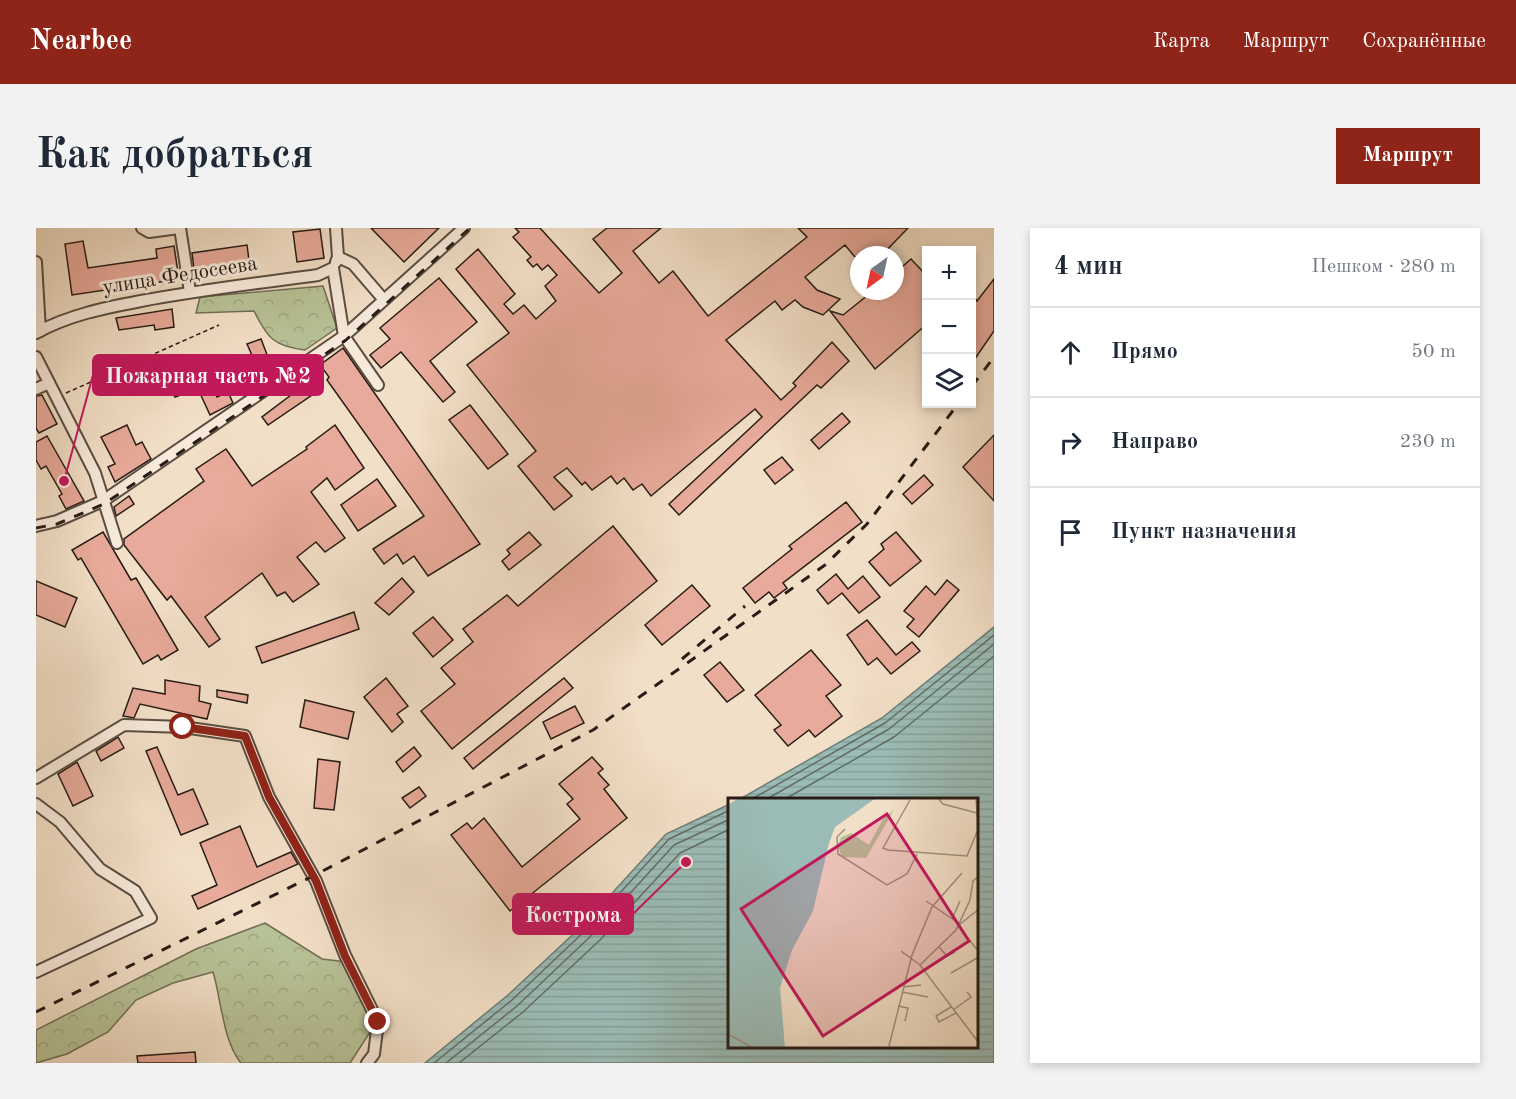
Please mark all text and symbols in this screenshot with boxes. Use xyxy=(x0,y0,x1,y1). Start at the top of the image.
text: Nearbee xyxy=(30,28,132,56)
text: Карта xyxy=(1153,31,1210,52)
text: Маршрут xyxy=(1243,31,1329,52)
text: Сохранённые xyxy=(1362,31,1486,52)
button: Маршрут xyxy=(1336,128,1480,184)
text: Как добраться xyxy=(36,135,313,177)
north arrow xyxy=(850,246,904,300)
map controls xyxy=(922,246,976,408)
button: + xyxy=(922,246,976,300)
street label: улица Федосеева xyxy=(101,253,259,299)
text: 4 мин xyxy=(1054,254,1123,280)
text: Пешком · 280 m xyxy=(1311,257,1456,277)
button: − xyxy=(922,300,976,354)
icon: ahead xyxy=(1054,336,1087,369)
text: Прямо xyxy=(1111,341,1178,363)
text: 50 m xyxy=(1411,342,1456,362)
button: layers xyxy=(922,354,976,408)
callout: Пожарная часть №2 xyxy=(93,355,323,395)
text: Пожарная часть №2 xyxy=(105,366,311,388)
icon: right xyxy=(1054,426,1087,459)
text: Направо xyxy=(1111,431,1198,453)
text: 230 m xyxy=(1400,432,1456,452)
icon: arrive xyxy=(1054,516,1087,549)
text: Пункт назначения xyxy=(1111,521,1297,543)
route start xyxy=(169,713,195,739)
inset map xyxy=(728,798,979,1048)
callout: Кострома xyxy=(513,894,633,934)
text: Кострома xyxy=(525,905,621,927)
route end xyxy=(364,1008,390,1034)

